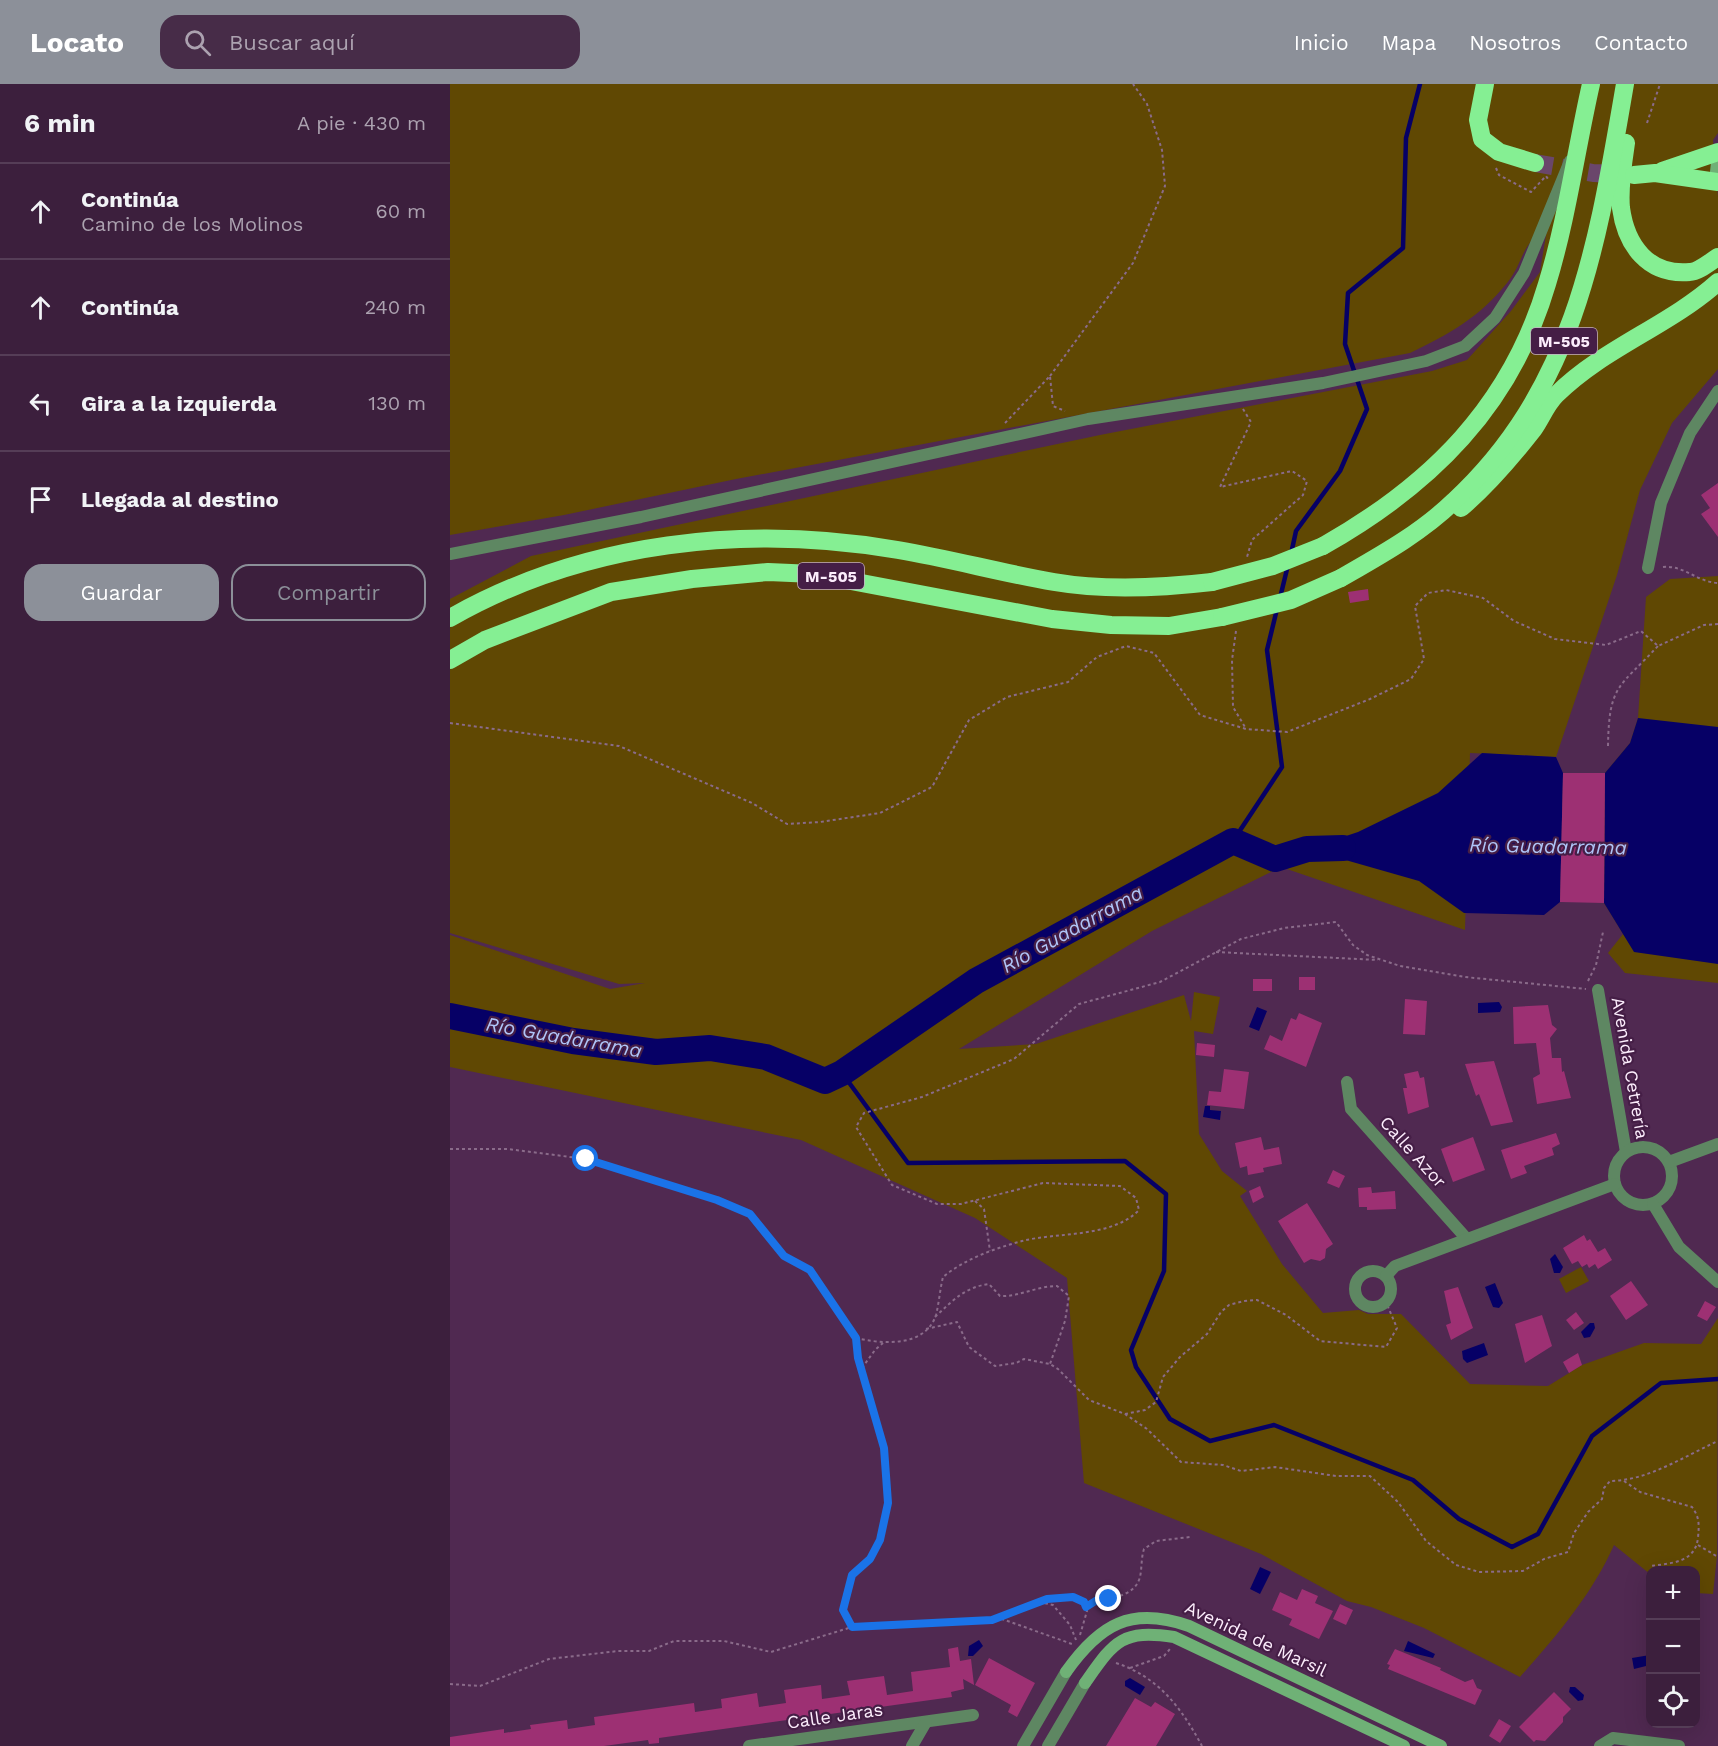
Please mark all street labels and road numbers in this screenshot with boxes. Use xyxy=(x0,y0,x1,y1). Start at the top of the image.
road number: M-505 xyxy=(1531,328,1597,354)
road number: M-505 xyxy=(798,563,864,589)
street label: Avenida Cetrería xyxy=(1608,995,1653,1141)
street label: Calle Azor xyxy=(1376,1112,1451,1192)
street label: Avenida de Marsil xyxy=(1182,1596,1331,1681)
street label: Calle Jaras xyxy=(786,1698,884,1733)

